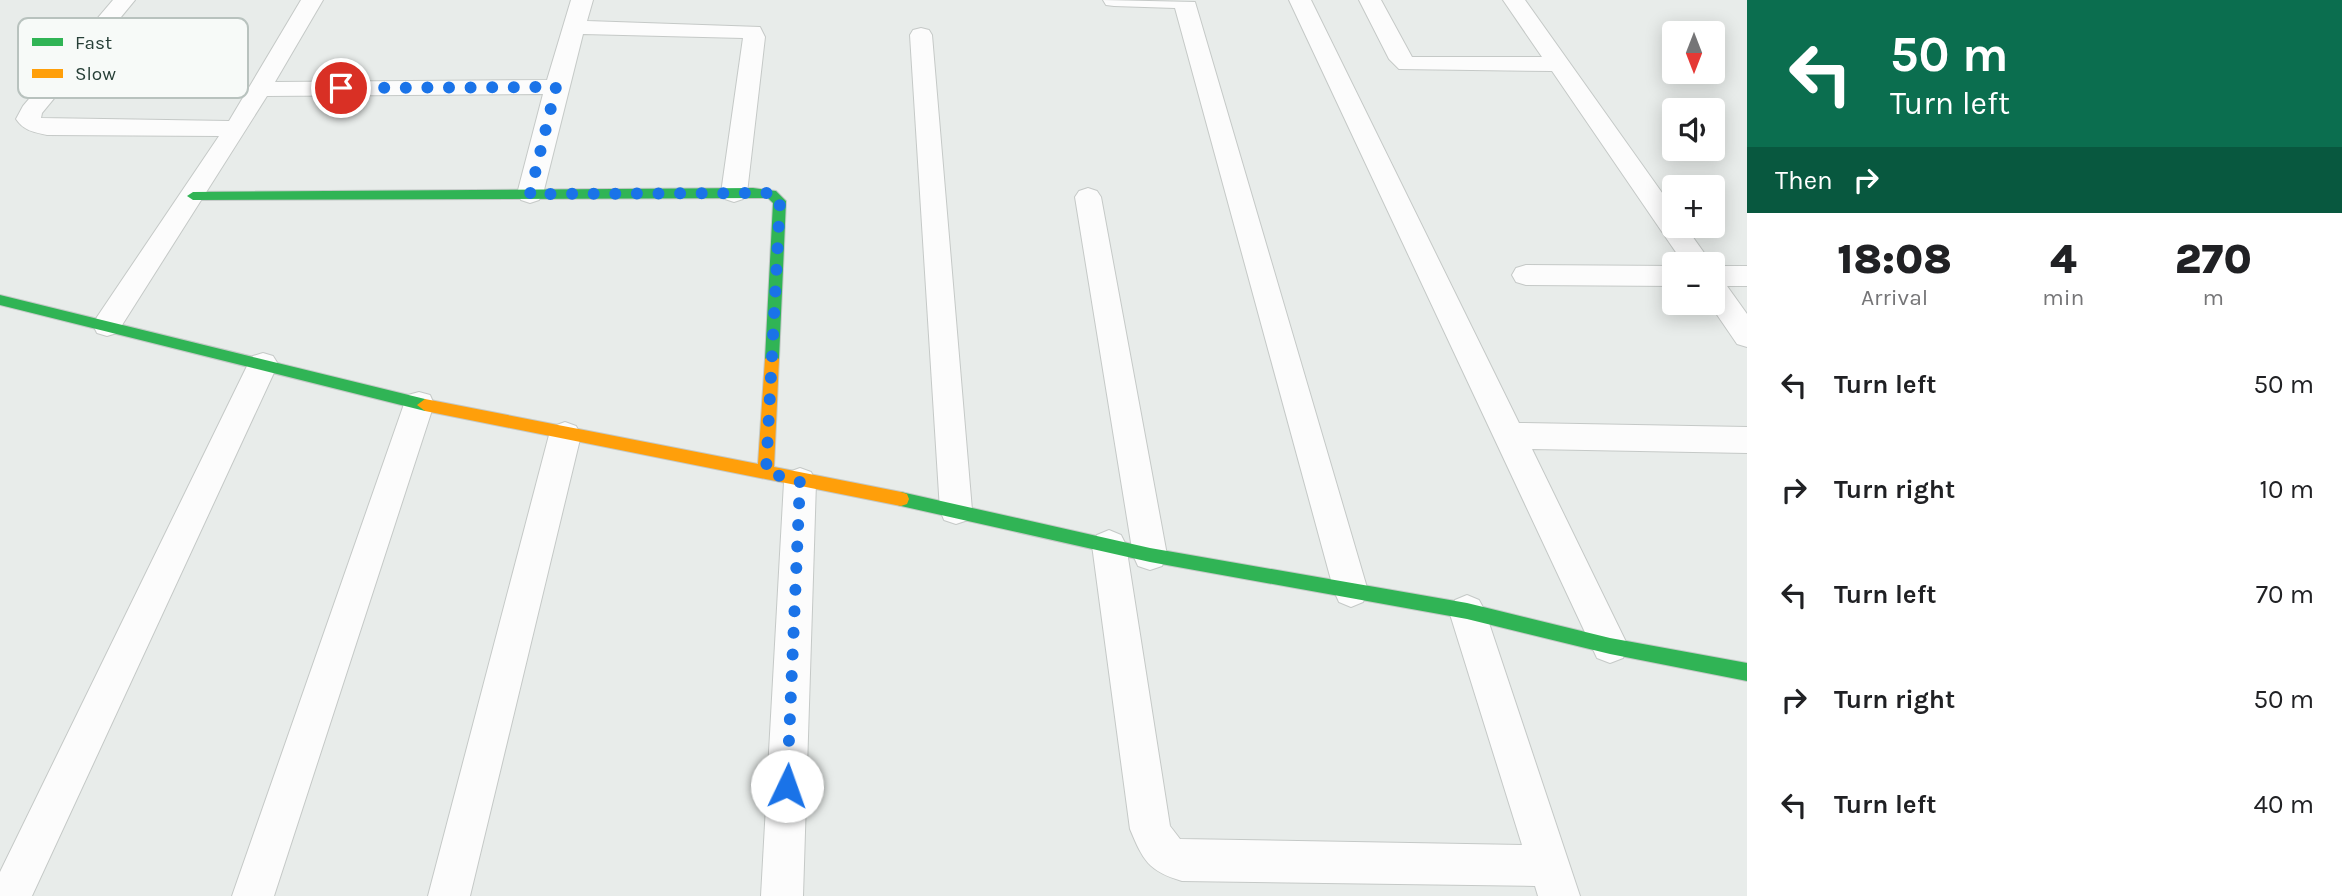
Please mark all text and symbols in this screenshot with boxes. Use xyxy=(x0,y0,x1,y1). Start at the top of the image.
legend xyxy=(18,18,248,98)
north arrow xyxy=(1662,21,1726,84)
map controls xyxy=(1662,21,1725,315)
text: 50 m xyxy=(1890,26,2008,83)
icon: left xyxy=(1775,28,1866,119)
text: Fast xyxy=(75,32,112,54)
pin xyxy=(311,58,371,118)
text: Slow xyxy=(75,63,116,85)
icon: arrive xyxy=(322,69,360,107)
text: Turn left xyxy=(1890,85,2010,122)
button: sound xyxy=(1662,98,1725,161)
icon: right xyxy=(1847,161,1885,199)
text: Then xyxy=(1775,165,1833,196)
button: + xyxy=(1662,175,1725,238)
text: 18:08 xyxy=(1837,234,1952,284)
text: 4 xyxy=(2050,234,2077,284)
text: 270 xyxy=(2175,234,2252,284)
button: − xyxy=(1662,252,1725,315)
text: Arrival xyxy=(1861,284,1928,311)
text: min xyxy=(2042,284,2084,311)
text: m xyxy=(2202,284,2224,311)
icon: left xyxy=(1775,366,1813,404)
text: Turn left xyxy=(1834,369,1936,400)
text: 50 m xyxy=(2253,369,2314,400)
icon: right xyxy=(1775,471,1813,509)
text: Turn right xyxy=(1834,474,1955,505)
text: 10 m xyxy=(2259,474,2314,505)
icon: left xyxy=(1775,576,1813,614)
text: Turn left xyxy=(1834,579,1936,610)
text: 70 m xyxy=(2256,579,2314,610)
icon: right xyxy=(1775,681,1813,719)
text: Turn right xyxy=(1834,684,1955,715)
text: 50 m xyxy=(2253,684,2314,715)
position arrow xyxy=(750,749,824,823)
icon: left xyxy=(1775,786,1813,824)
text: Turn left xyxy=(1834,789,1936,820)
text: 40 m xyxy=(2254,789,2314,820)

